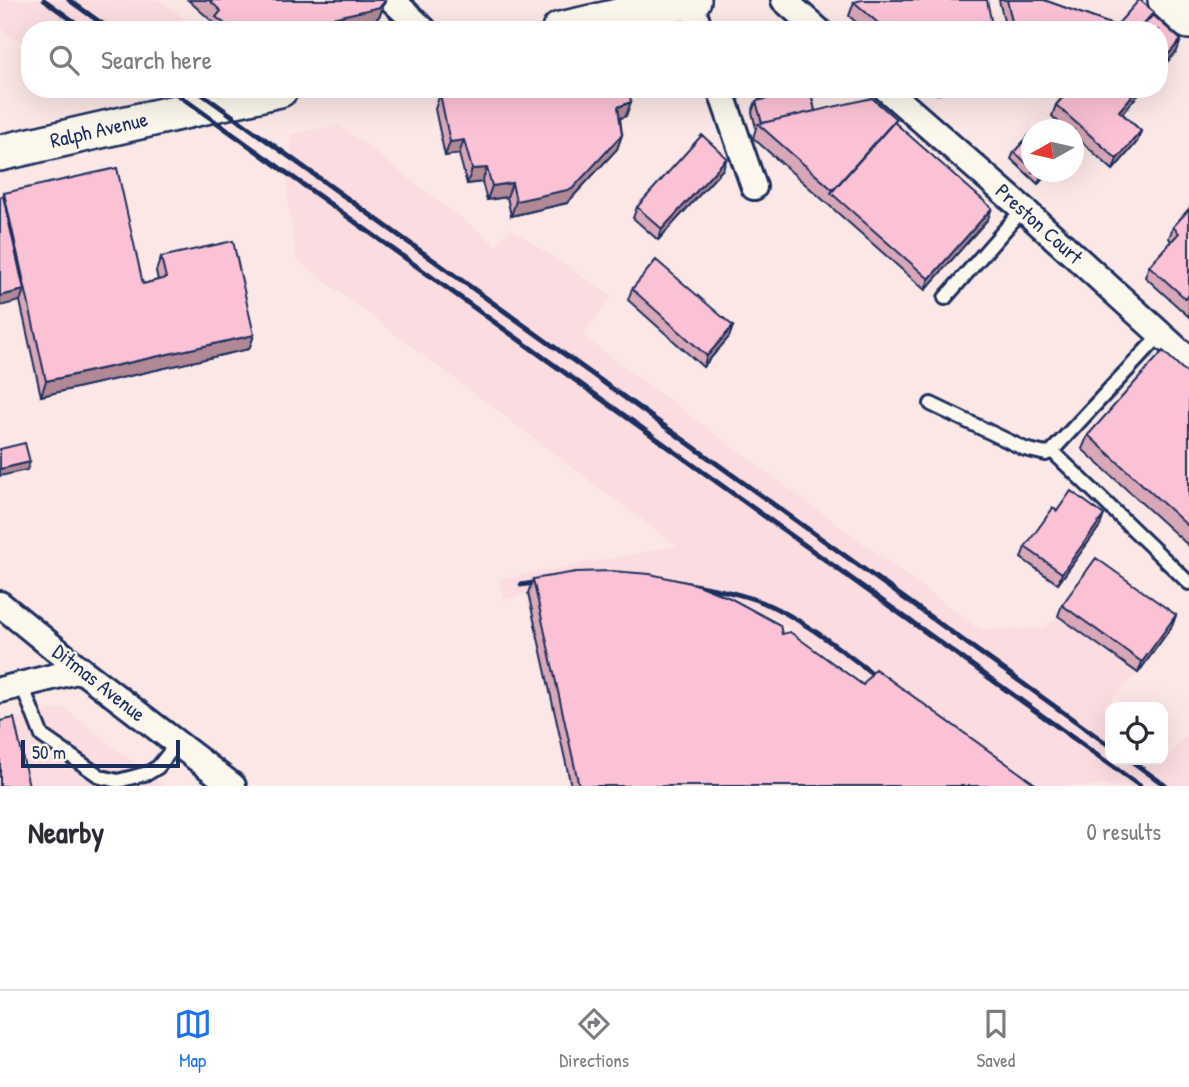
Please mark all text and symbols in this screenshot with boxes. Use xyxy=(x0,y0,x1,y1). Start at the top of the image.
search box xyxy=(21,21,1168,98)
icon: search xyxy=(45,41,83,79)
text: Search here xyxy=(101,42,212,77)
street label: Ralph Avenue xyxy=(47,104,151,155)
north arrow xyxy=(1021,119,1084,182)
street label: Preston Court xyxy=(989,177,1090,271)
street label: Ditmas Avenue xyxy=(47,637,152,728)
map controls xyxy=(1105,702,1168,765)
button: locate xyxy=(1105,702,1168,765)
scale bar xyxy=(21,737,180,769)
text: 50 m xyxy=(32,739,66,765)
text: Nearby xyxy=(28,812,104,852)
text: 0 results xyxy=(1086,816,1161,847)
tab: Map xyxy=(174,1005,212,1073)
tab: Directions xyxy=(559,1005,629,1073)
tab: Saved xyxy=(977,1005,1015,1073)

